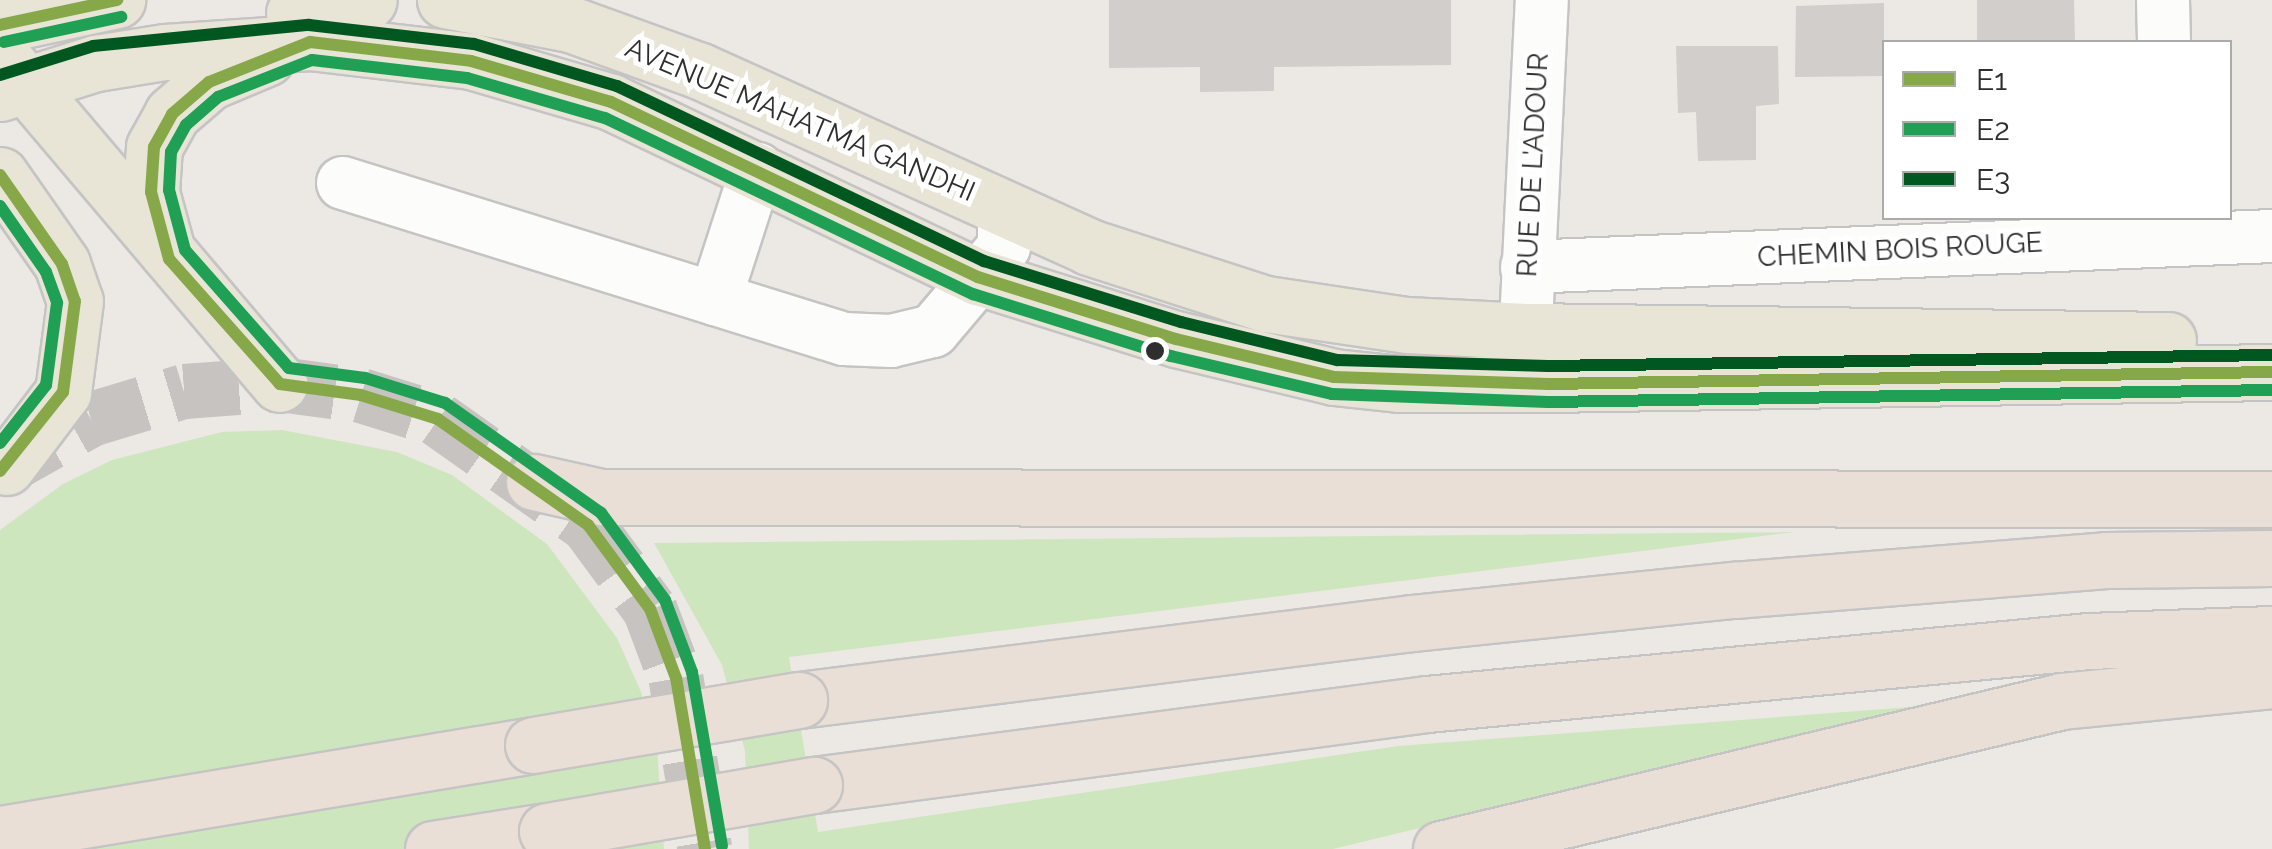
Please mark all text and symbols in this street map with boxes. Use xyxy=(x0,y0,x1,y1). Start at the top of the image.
street label: AVENUE MAHATMA GANDHI xyxy=(620,31,980,209)
legend xyxy=(1882,40,2232,220)
street label: RUE DE L'ADOUR xyxy=(1510,52,1556,278)
text: E1 xyxy=(1976,62,2007,97)
text: E2 xyxy=(1976,112,2010,147)
text: E3 xyxy=(1976,162,2010,197)
street label: CHEMIN BOIS ROUGE xyxy=(1757,226,2043,274)
unlabelled marker xyxy=(1145,341,1165,361)

